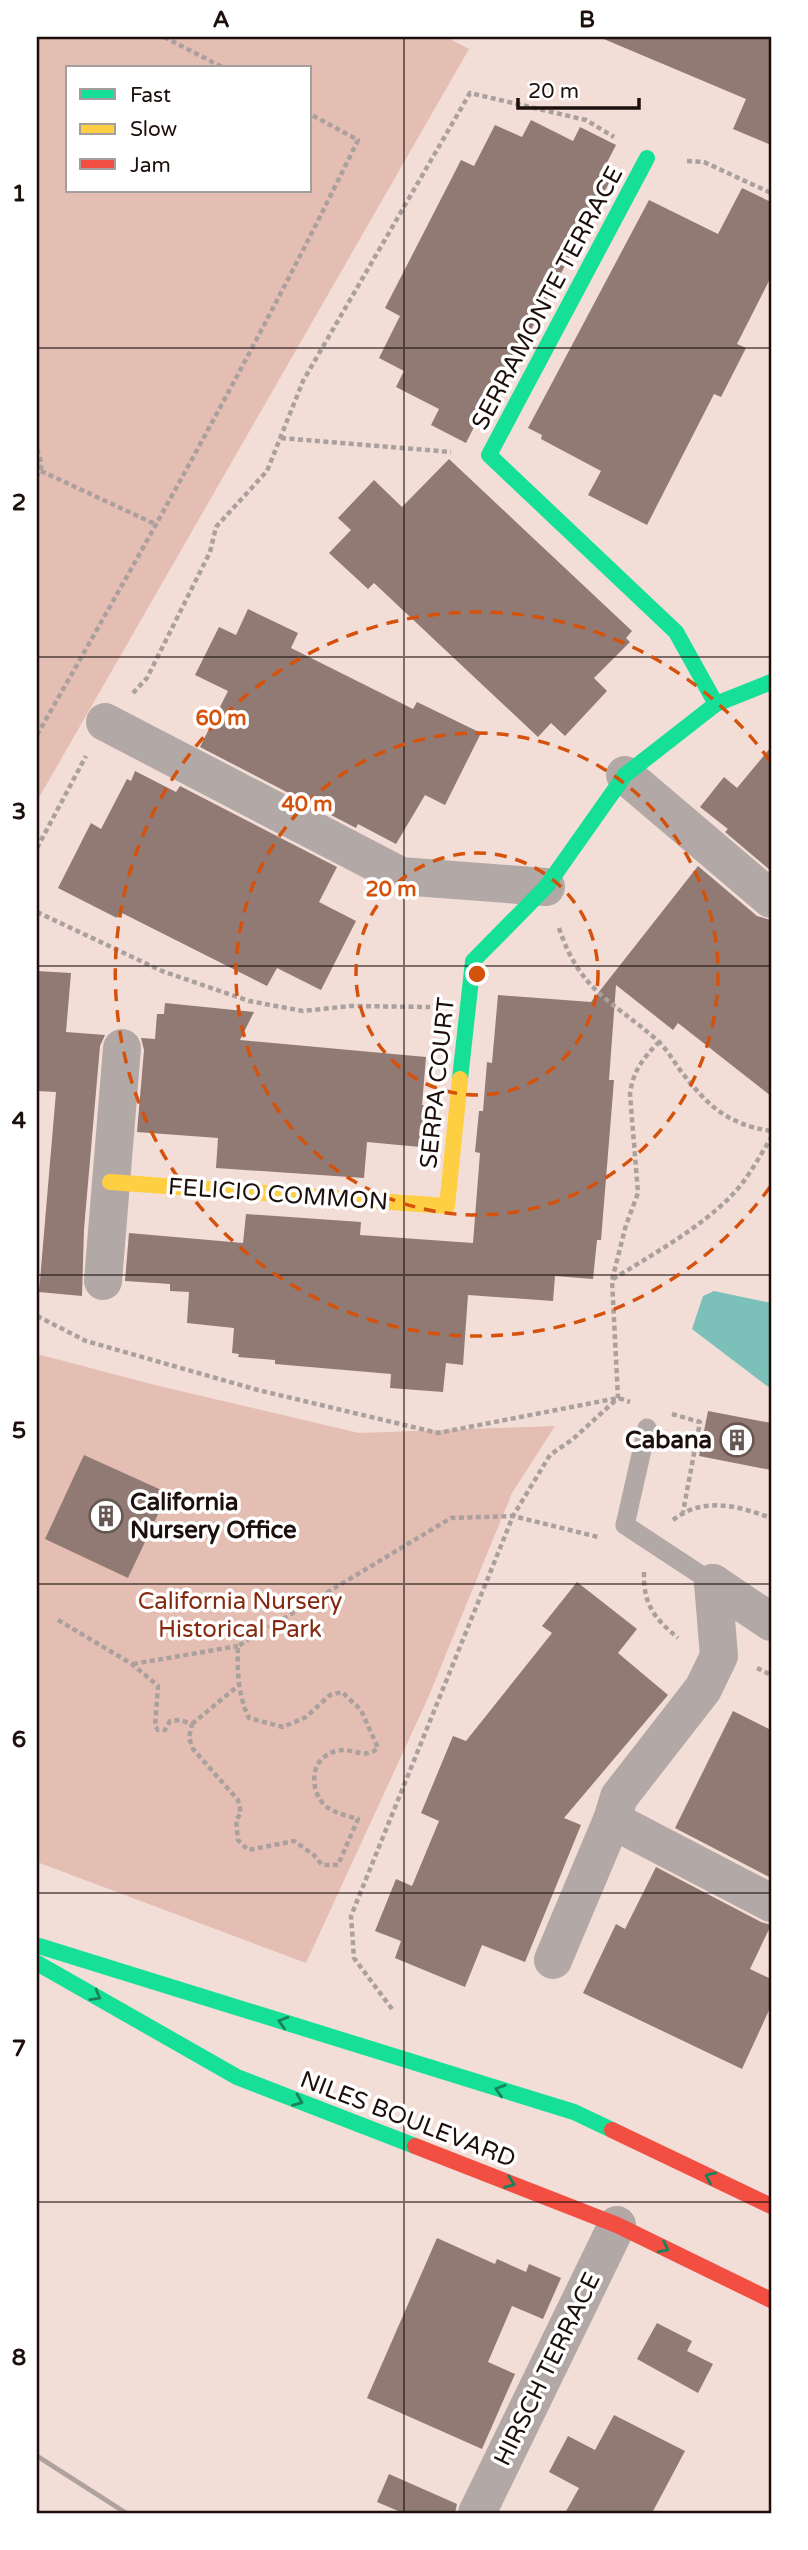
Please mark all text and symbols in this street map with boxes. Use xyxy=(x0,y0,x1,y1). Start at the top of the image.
text: A xyxy=(212,6,230,34)
text: B xyxy=(579,6,595,34)
legend xyxy=(66,66,312,192)
scale bar xyxy=(518,66,638,110)
text: 20 m xyxy=(528,79,579,104)
text: Fast xyxy=(130,83,171,108)
text: Slow xyxy=(130,117,178,142)
text: Jam xyxy=(130,153,171,178)
street label: SERRAMONTE TERRACE xyxy=(466,162,629,435)
text: 1 xyxy=(12,180,26,208)
text: 2 xyxy=(12,489,26,517)
text: 60 m xyxy=(195,706,247,731)
text: 40 m xyxy=(281,792,333,817)
text: 3 xyxy=(12,798,26,826)
text: 20 m xyxy=(365,877,417,902)
centre of rings xyxy=(465,962,489,986)
street label: SERPA COURT xyxy=(414,996,461,1170)
text: 4 xyxy=(12,1107,27,1135)
street label: FELICIO COMMON xyxy=(167,1172,389,1217)
text: 5 xyxy=(12,1417,26,1445)
building icon: Cabana xyxy=(718,1421,756,1459)
place label: Cabana xyxy=(625,1426,712,1455)
place label: California Nursery Office xyxy=(130,1488,297,1545)
building icon: California Nursery Office xyxy=(87,1497,125,1535)
park label: California Nursery Historical Park xyxy=(138,1587,342,1644)
text: 6 xyxy=(12,1726,26,1754)
one-way arrow xyxy=(88,1988,101,2001)
one-way arrow xyxy=(277,2016,289,2031)
text: 7 xyxy=(12,2035,26,2063)
street label: NILES BOULEVARD xyxy=(296,2065,520,2174)
one-way arrow xyxy=(494,2083,506,2098)
one-way arrow xyxy=(291,2092,303,2106)
one-way arrow xyxy=(705,2171,717,2185)
one-way arrow xyxy=(503,2175,515,2189)
one-way arrow xyxy=(657,2240,669,2254)
street label: HIRSCH TERRACE xyxy=(488,2268,607,2471)
text: 8 xyxy=(12,2344,26,2372)

